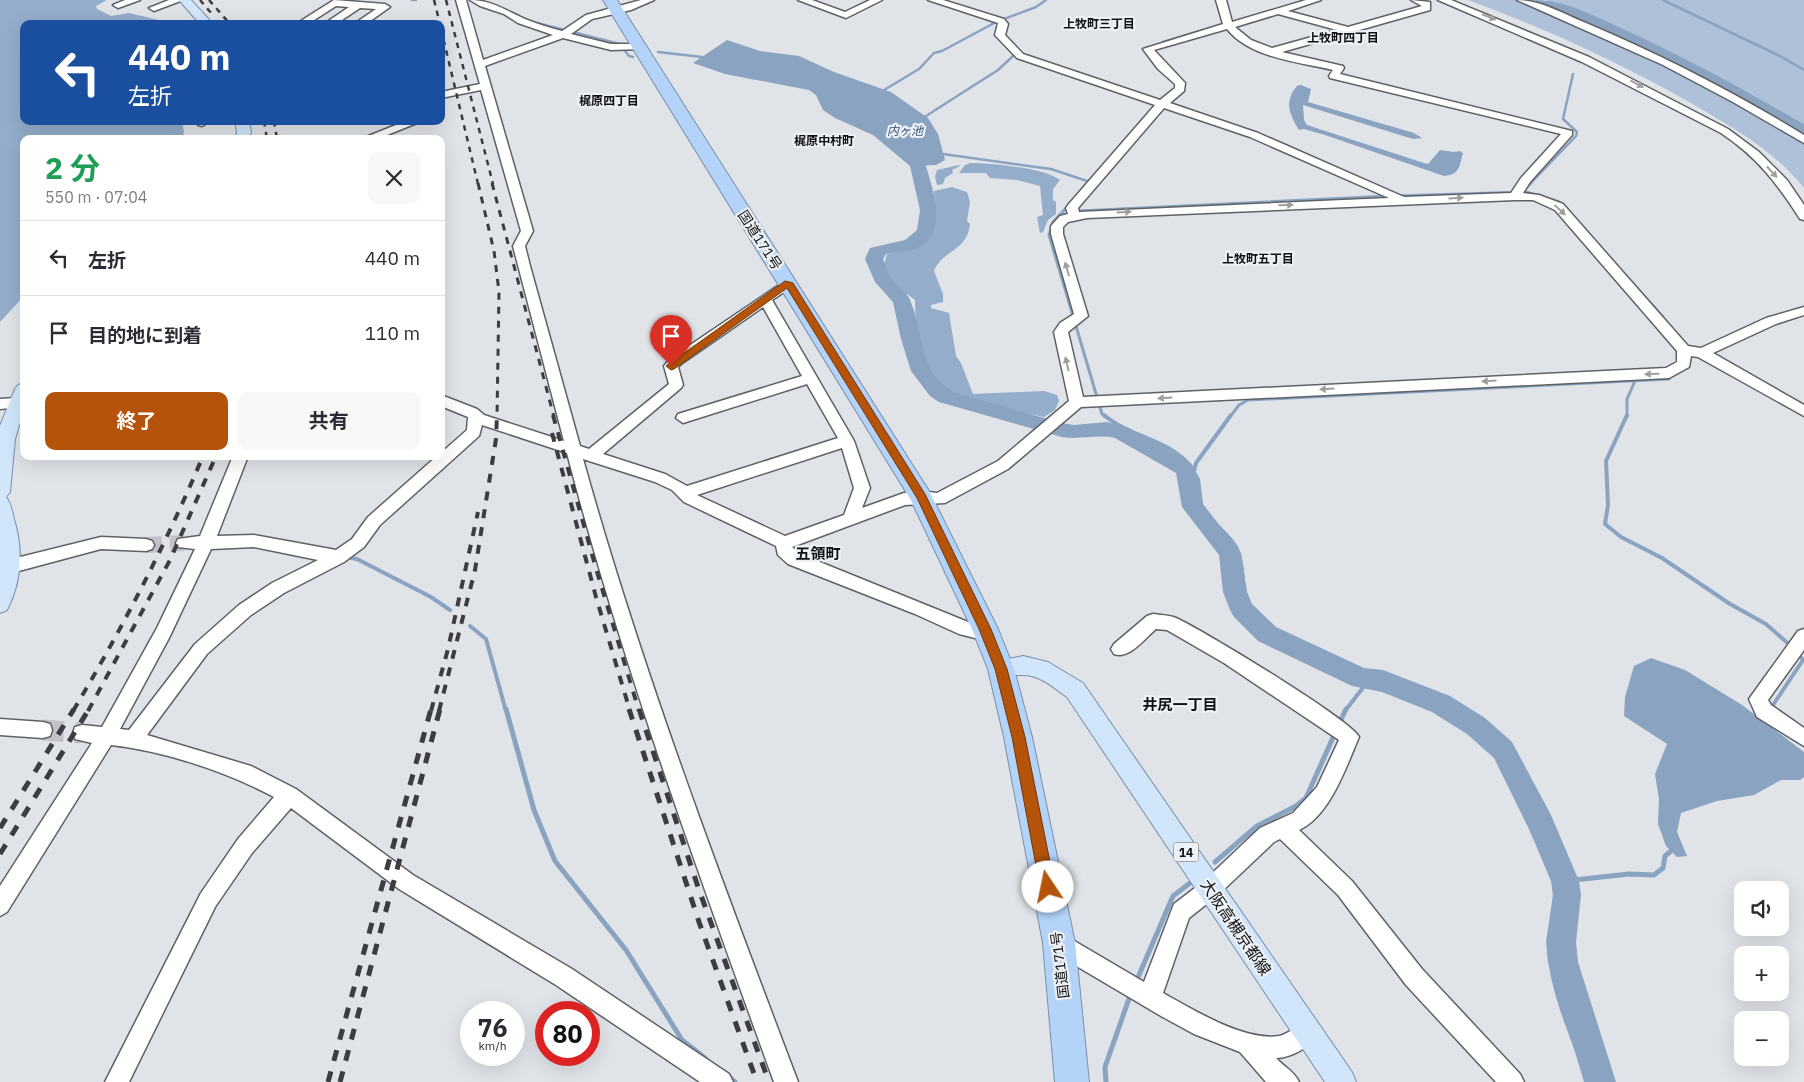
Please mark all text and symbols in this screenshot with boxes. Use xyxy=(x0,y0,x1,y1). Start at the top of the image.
one-way arrow xyxy=(1482,13,1497,21)
district label: 上牧町三丁目 xyxy=(1063,16,1135,31)
district label: 上牧町四丁目 xyxy=(1307,30,1379,45)
text: 440 m xyxy=(128,34,231,80)
icon: left xyxy=(45,40,110,105)
one-way arrow xyxy=(1630,80,1644,88)
text: 左折 xyxy=(128,81,172,110)
district label: 梶原四丁目 xyxy=(579,93,639,108)
water label: 内ヶ池 xyxy=(887,123,924,138)
district label: 梶原中村町 xyxy=(794,133,854,148)
text: 2 分 xyxy=(45,148,100,187)
button: close xyxy=(368,152,420,204)
one-way arrow xyxy=(1766,166,1778,178)
text: 550 m · 07:04 xyxy=(45,187,147,207)
one-way arrow xyxy=(1449,194,1465,202)
one-way arrow xyxy=(1278,200,1294,208)
one-way arrow xyxy=(1553,204,1565,216)
street label: 国道171号 xyxy=(734,207,786,273)
one-way arrow xyxy=(1116,208,1132,216)
icon: left xyxy=(45,244,73,272)
text: 440 m xyxy=(365,246,420,270)
text: 左折 xyxy=(88,248,126,272)
district label: 上牧町五丁目 xyxy=(1222,251,1294,266)
one-way arrow xyxy=(1063,262,1071,277)
pin xyxy=(650,315,692,366)
icon: arrive xyxy=(45,319,73,347)
text: 110 m xyxy=(365,321,420,345)
icon: arrive xyxy=(657,322,685,350)
text: 目的地に到着 xyxy=(88,323,202,347)
one-way arrow xyxy=(1063,356,1071,371)
one-way arrow xyxy=(1644,370,1660,378)
one-way arrow xyxy=(1481,377,1497,385)
one-way arrow xyxy=(1319,386,1335,394)
button: 終了 xyxy=(45,392,228,450)
button: 共有 xyxy=(238,392,420,450)
one-way arrow xyxy=(1157,394,1173,402)
district label: 五領町 xyxy=(795,544,841,563)
district label: 井尻一丁目 xyxy=(1142,695,1218,714)
road number: 14 xyxy=(1174,842,1198,862)
position arrow xyxy=(1021,860,1073,912)
street label: 大阪高槻京都線 xyxy=(1196,875,1276,979)
map controls xyxy=(1734,881,1789,1066)
button: sound xyxy=(1734,881,1789,936)
street label: 国道171号 xyxy=(1047,931,1073,999)
button: + xyxy=(1734,946,1789,1001)
speed limit sign: 80 xyxy=(535,1001,600,1066)
text: 76 xyxy=(477,1011,508,1044)
button: − xyxy=(1734,1011,1789,1066)
text: km/h xyxy=(478,1038,507,1053)

